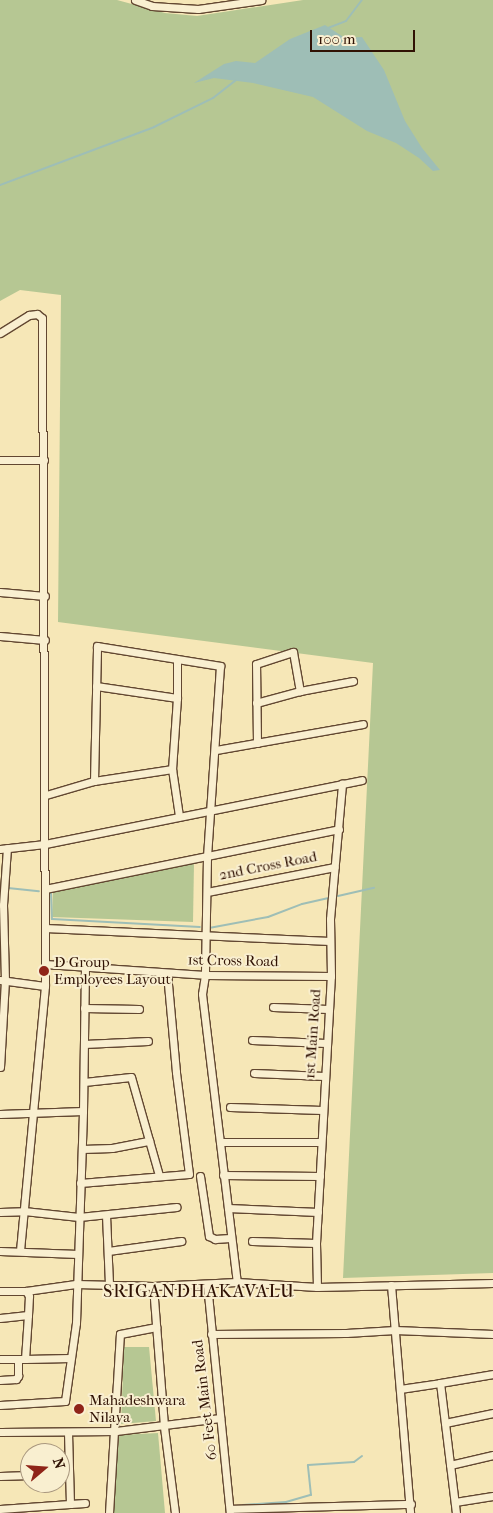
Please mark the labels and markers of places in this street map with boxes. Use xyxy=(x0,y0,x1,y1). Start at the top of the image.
place label: D Group Employees Layout xyxy=(54,953,171,988)
marker: D Group Employees Layout xyxy=(38,965,50,977)
place label: Mahadeshwara Nilaya xyxy=(89,1391,185,1426)
marker: Mahadeshwara Nilaya xyxy=(73,1403,85,1415)

